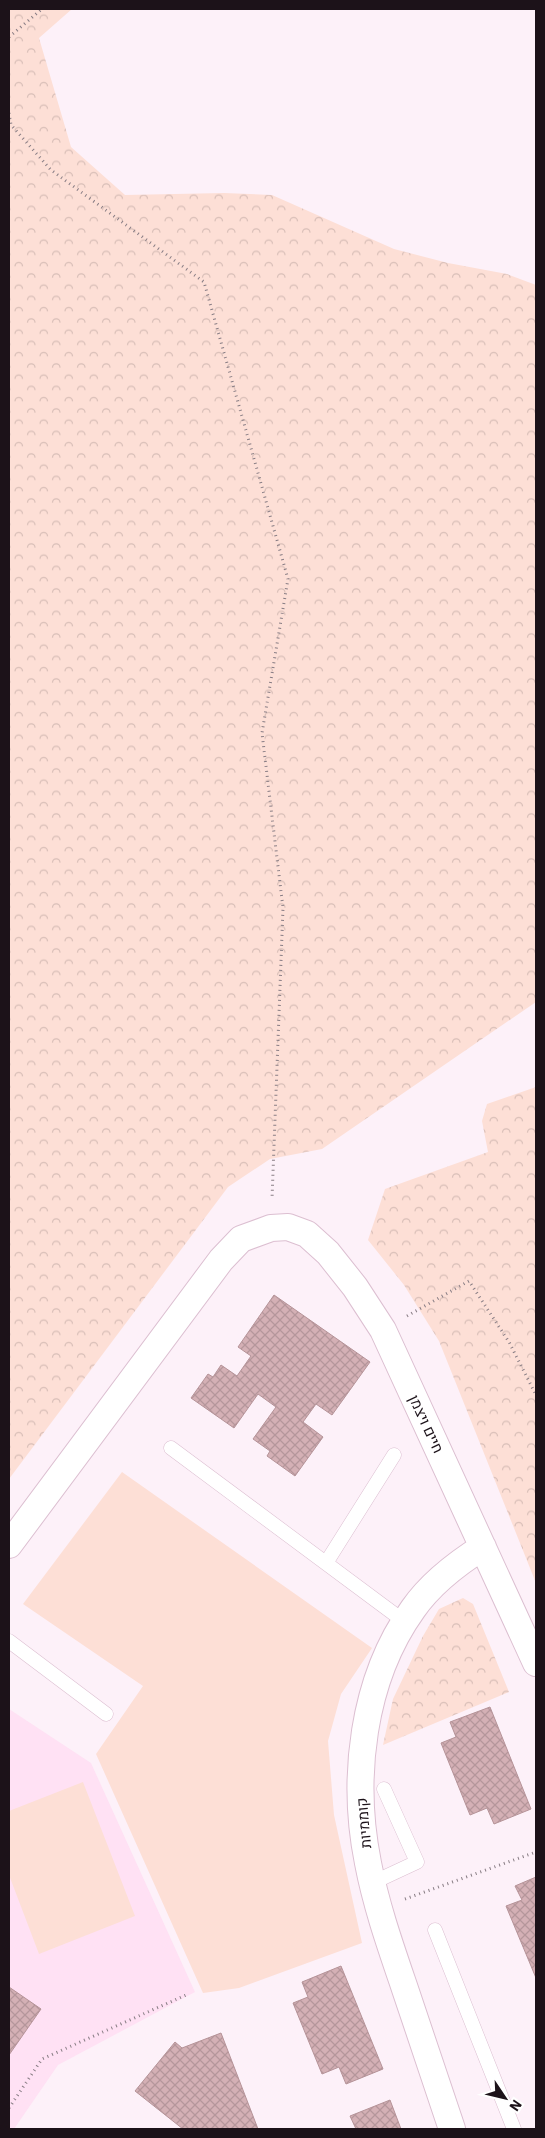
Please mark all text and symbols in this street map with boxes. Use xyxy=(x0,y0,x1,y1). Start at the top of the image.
street label: חיים ויצמן xyxy=(405,1392,448,1456)
street label: קוממיות xyxy=(352,1797,375,1849)
north arrow xyxy=(480,2073,530,2123)
text: N xyxy=(505,2096,526,2115)

